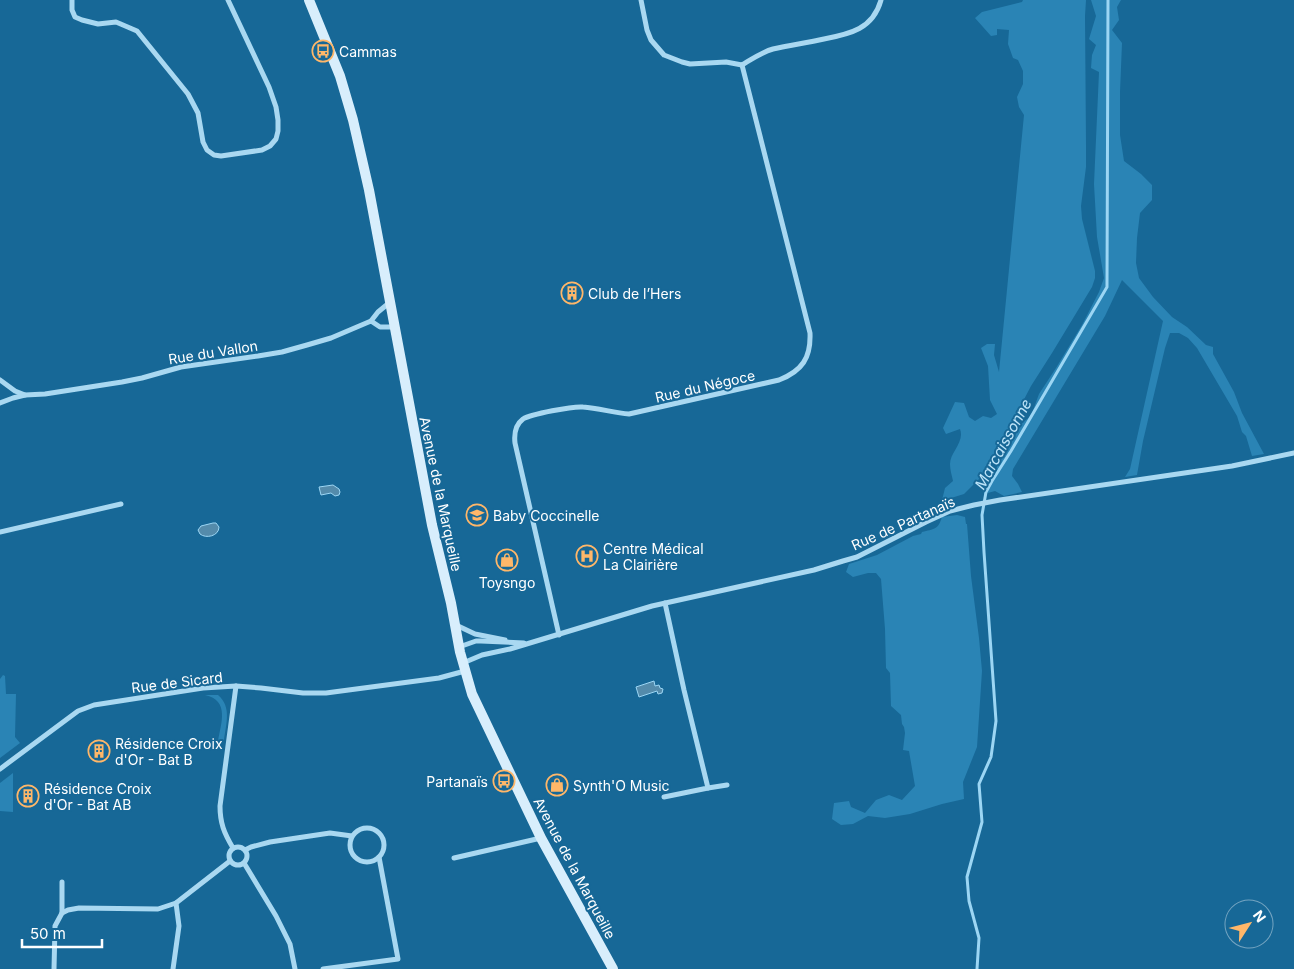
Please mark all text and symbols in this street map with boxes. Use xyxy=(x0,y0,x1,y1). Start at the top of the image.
bus stop icon: Cammas xyxy=(311,39,335,63)
place label: Cammas xyxy=(339,43,397,60)
building icon: Club de l’Hers xyxy=(560,281,584,305)
place label: Club de l’Hers xyxy=(588,285,681,302)
street label: Rue du Vallon xyxy=(167,337,259,367)
street label: Rue du Négoce xyxy=(653,366,757,406)
water label: Marcaissonne xyxy=(970,395,1036,493)
street label: Avenue de la Marqueille xyxy=(416,415,466,573)
street label: Rue de Partanaïs xyxy=(848,493,958,553)
school or university icon: Baby Coccinelle xyxy=(465,503,489,527)
place label: Baby Coccinelle xyxy=(493,507,600,524)
place label: Centre Médical La Clairière xyxy=(603,540,704,573)
hospital icon: Centre Médical La Clairière xyxy=(575,544,599,568)
shop icon: Toysngo xyxy=(495,548,519,572)
place label: Toysngo xyxy=(479,574,535,591)
street label: Rue de Sicard xyxy=(130,668,224,696)
place label: Résidence Croix d'Or - Bat B xyxy=(115,735,223,768)
building icon: Résidence Croix d'Or - Bat B xyxy=(87,739,111,763)
bus stop icon: Partanaïs xyxy=(492,769,516,793)
place label: Partanaïs xyxy=(426,773,488,790)
shop icon: Synth'O Music xyxy=(545,773,569,797)
place label: Synth'O Music xyxy=(573,777,670,794)
place label: Résidence Croix d'Or - Bat AB xyxy=(44,780,152,813)
building icon: Résidence Croix d'Or - Bat AB xyxy=(16,784,40,808)
street label: Avenue de la Marqueille xyxy=(530,794,620,942)
north arrow xyxy=(1224,899,1274,949)
text: N xyxy=(1250,907,1270,925)
scale bar xyxy=(22,916,102,948)
text: 50 m xyxy=(30,924,66,943)

